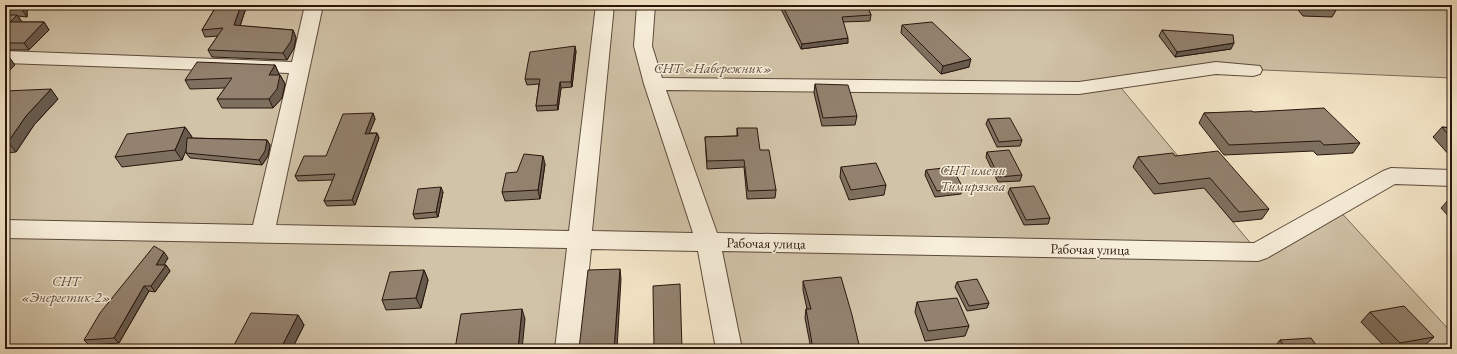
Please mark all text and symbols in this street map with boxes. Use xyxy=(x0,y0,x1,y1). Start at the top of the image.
park label: СНТ «Набережник» xyxy=(654,59,772,77)
park label: СНТ имени Тимирязева xyxy=(940,161,1006,195)
street label: Рабочая улица xyxy=(726,233,806,253)
street label: Рабочая улица xyxy=(1050,239,1130,259)
park label: СНТ «Энергетик-2» xyxy=(21,272,111,306)

